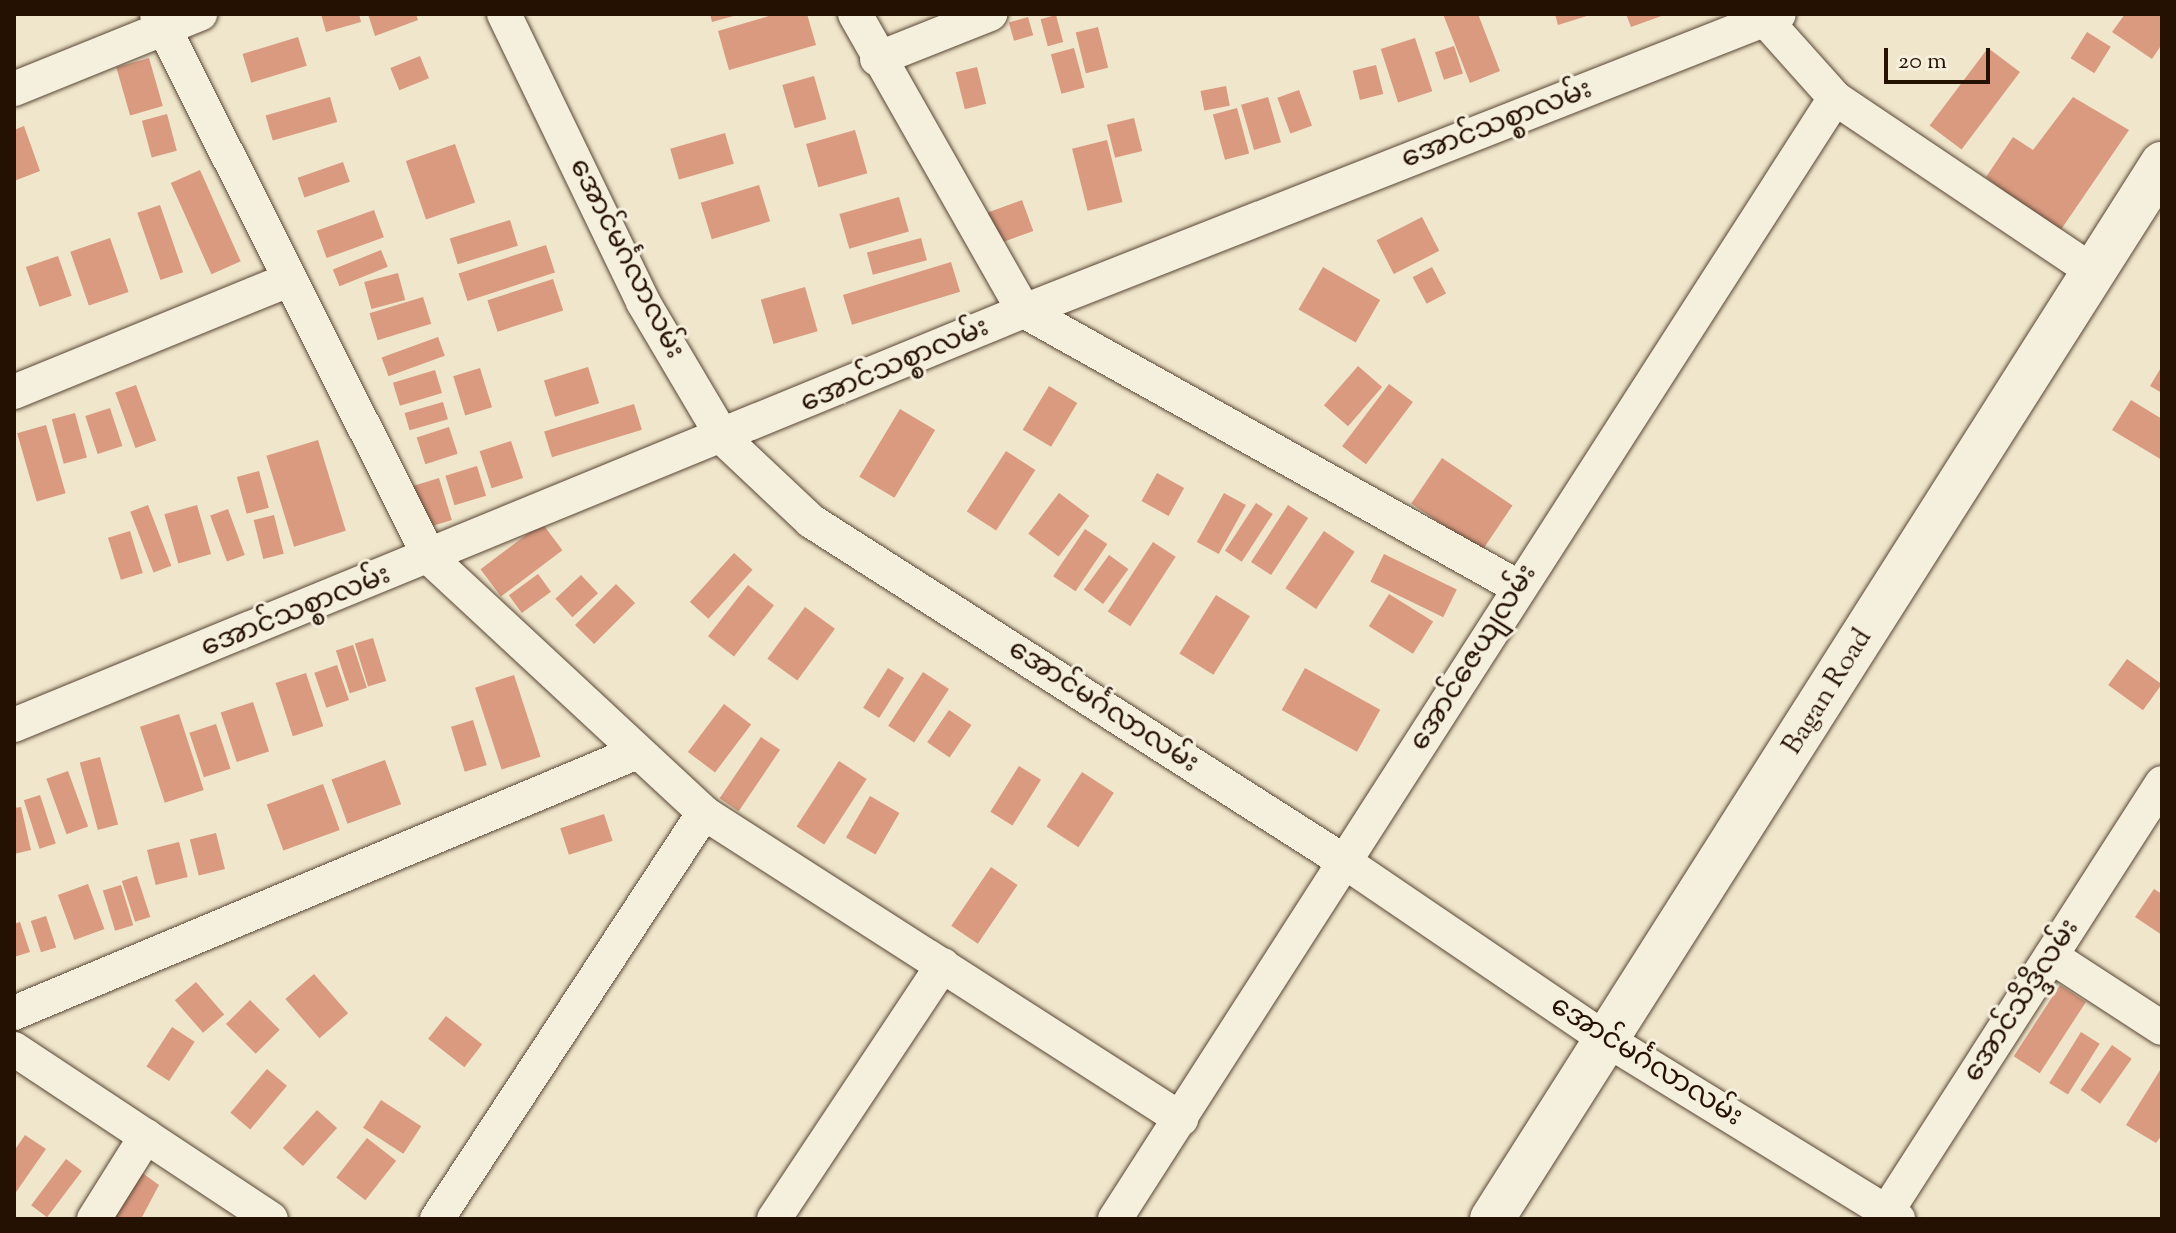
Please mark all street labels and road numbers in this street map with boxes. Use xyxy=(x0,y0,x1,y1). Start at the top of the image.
street label: အောင်သစ္စာလမ်း xyxy=(1397,73,1597,177)
street label: အောင်မင်္ဂလာလမ်း xyxy=(561,153,691,365)
street label: အောင်သစ္စာလမ်း xyxy=(796,311,994,421)
street label: အောင်သစ္စာလမ်း xyxy=(196,559,396,665)
street label: အောင်ဇေယျလမ်း xyxy=(1403,559,1545,757)
street label: Bagan Road xyxy=(1776,623,1880,761)
street label: အောင်မင်္ဂလာလမ်း xyxy=(1002,633,1204,781)
street label: အောင်သိဒ္ဒိလမ်း xyxy=(1957,913,2087,1089)
street label: အောင်မင်္ဂလာလမ်း xyxy=(1544,989,1748,1135)

